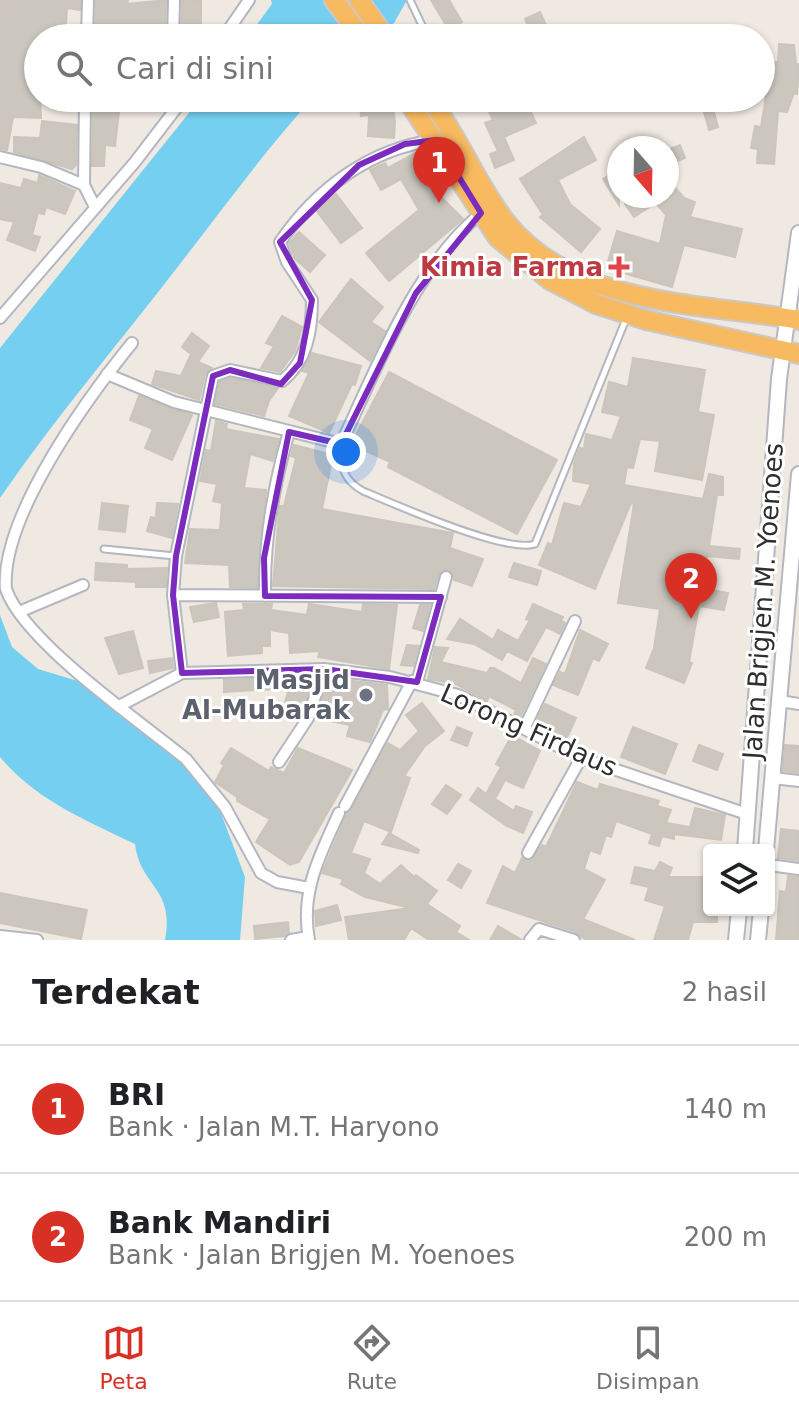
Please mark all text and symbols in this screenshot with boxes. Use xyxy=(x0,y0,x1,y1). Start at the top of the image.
search box xyxy=(24,24,775,112)
icon: search xyxy=(52,46,96,90)
text: Cari di sini xyxy=(116,51,274,86)
north arrow xyxy=(607,136,679,208)
pin: 1 xyxy=(413,137,465,203)
place label: Kimia Farma xyxy=(420,252,603,282)
marker: Kimia Farma xyxy=(610,258,628,276)
your location xyxy=(326,432,366,472)
street label: Jalan Brigjen M. Yoenoes xyxy=(737,442,789,762)
pin: 2 xyxy=(665,553,717,619)
place label: Masjid Al-Mubarak xyxy=(182,665,351,725)
street label: Lorong Firdaus xyxy=(436,678,622,782)
marker: Masjid Al-Mubarak xyxy=(357,686,375,704)
map controls xyxy=(703,844,775,916)
button: layers xyxy=(703,844,775,916)
text: Terdekat xyxy=(32,972,200,1012)
text: 2 hasil xyxy=(682,977,767,1007)
text: BRI xyxy=(108,1077,165,1112)
text: 1 xyxy=(49,1094,67,1124)
text: 140 m xyxy=(684,1094,767,1124)
text: Bank · Jalan M.T. Haryono xyxy=(108,1112,439,1142)
text: Bank Mandiri xyxy=(108,1205,331,1240)
text: 2 xyxy=(49,1222,67,1252)
text: 200 m xyxy=(684,1222,767,1252)
text: Bank · Jalan Brigjen M. Yoenoes xyxy=(108,1240,515,1270)
tab: Peta xyxy=(100,1321,148,1394)
tab: Rute xyxy=(347,1321,397,1394)
tab: Disimpan xyxy=(596,1321,699,1394)

